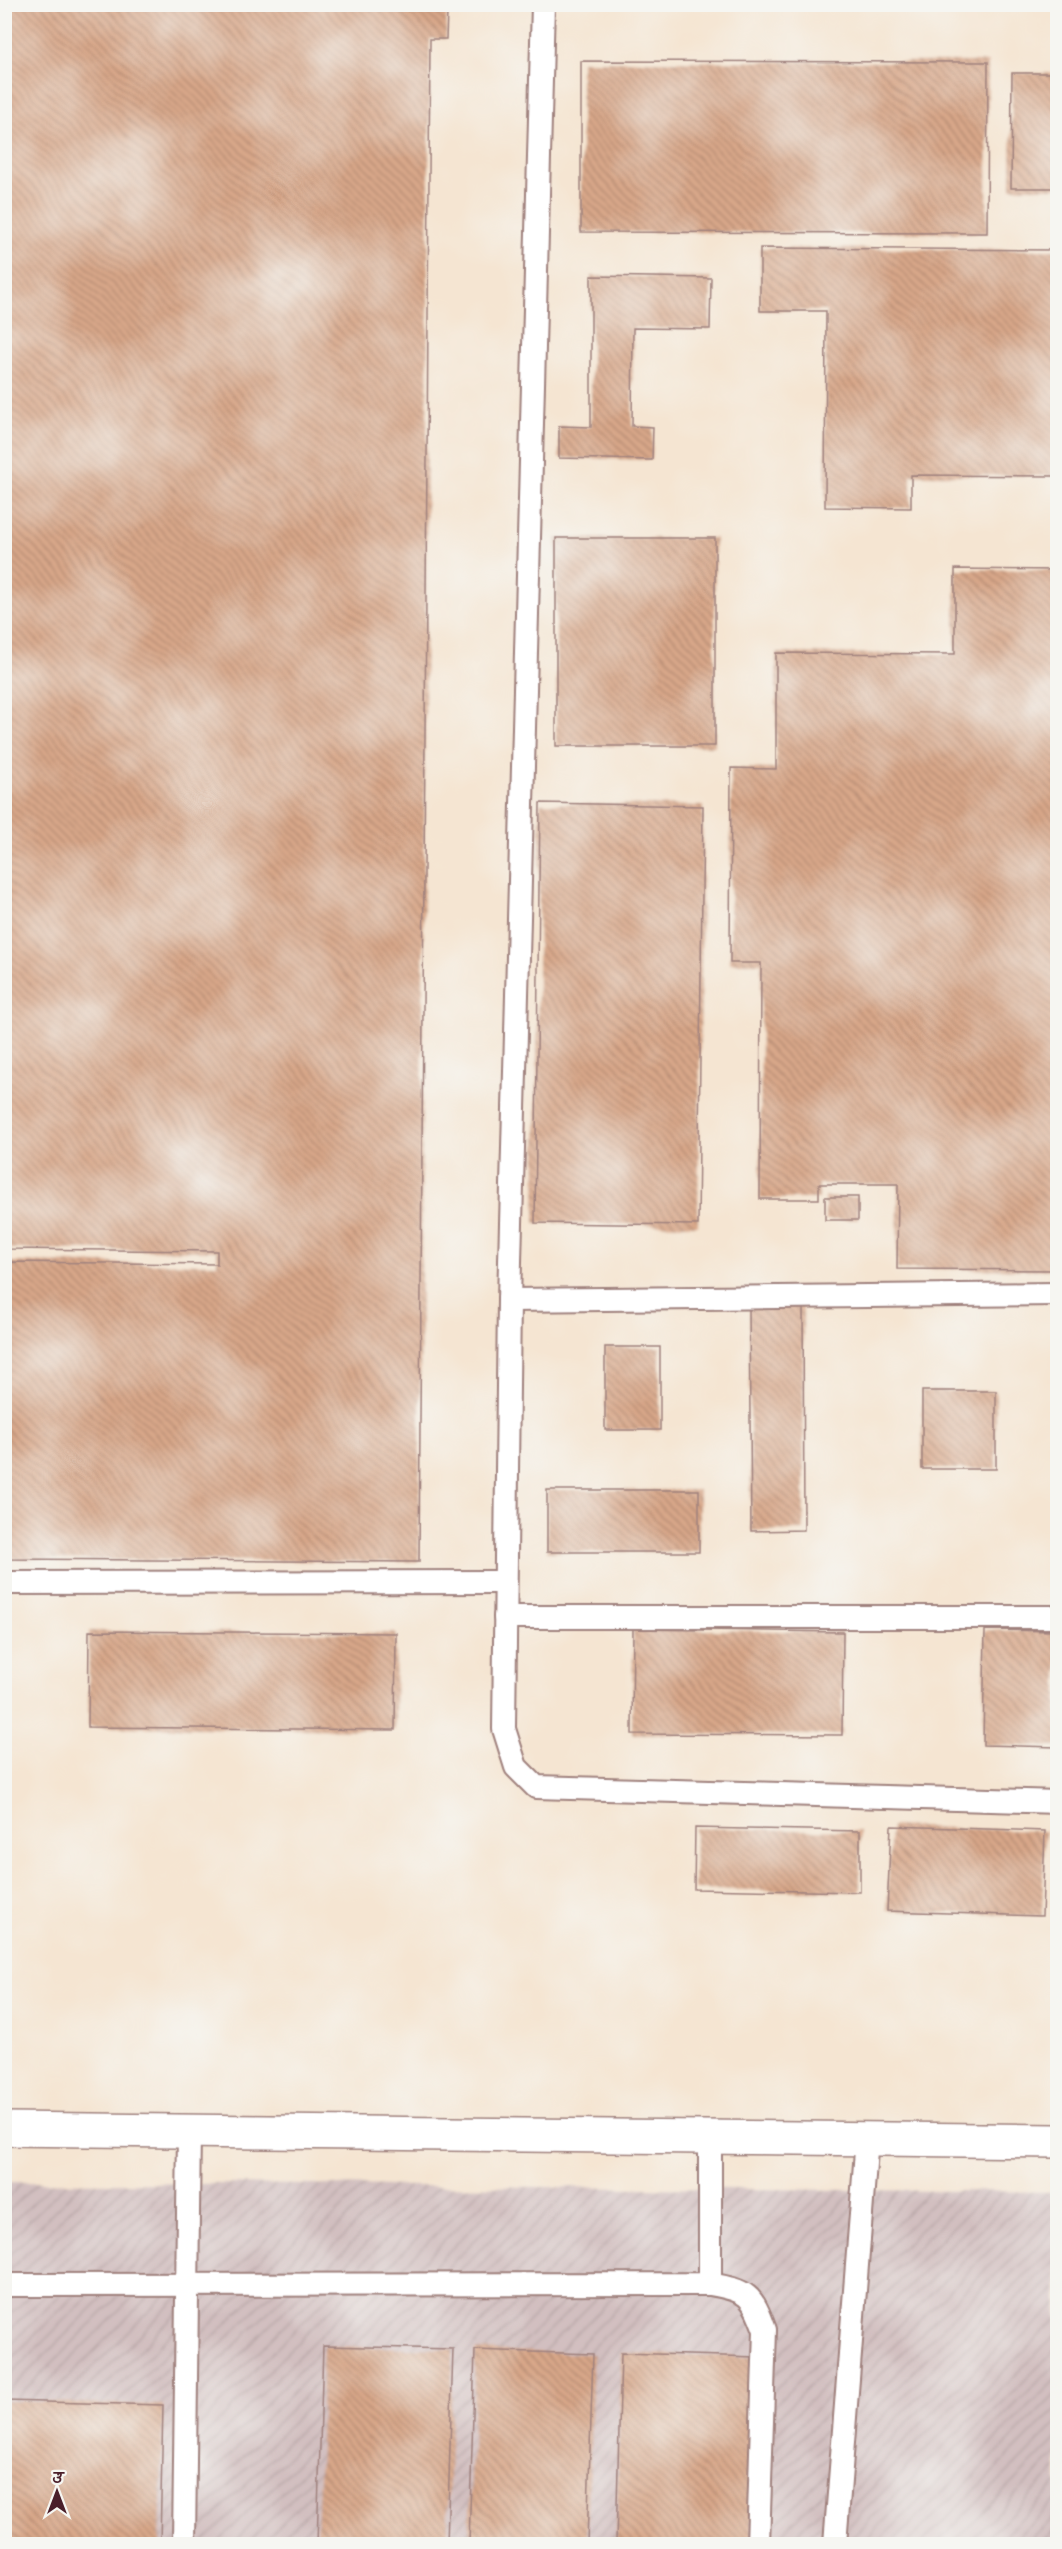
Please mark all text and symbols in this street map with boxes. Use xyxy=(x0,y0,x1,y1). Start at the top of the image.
north arrow xyxy=(27,2462,87,2522)
text: उ xyxy=(52,2466,65,2491)

